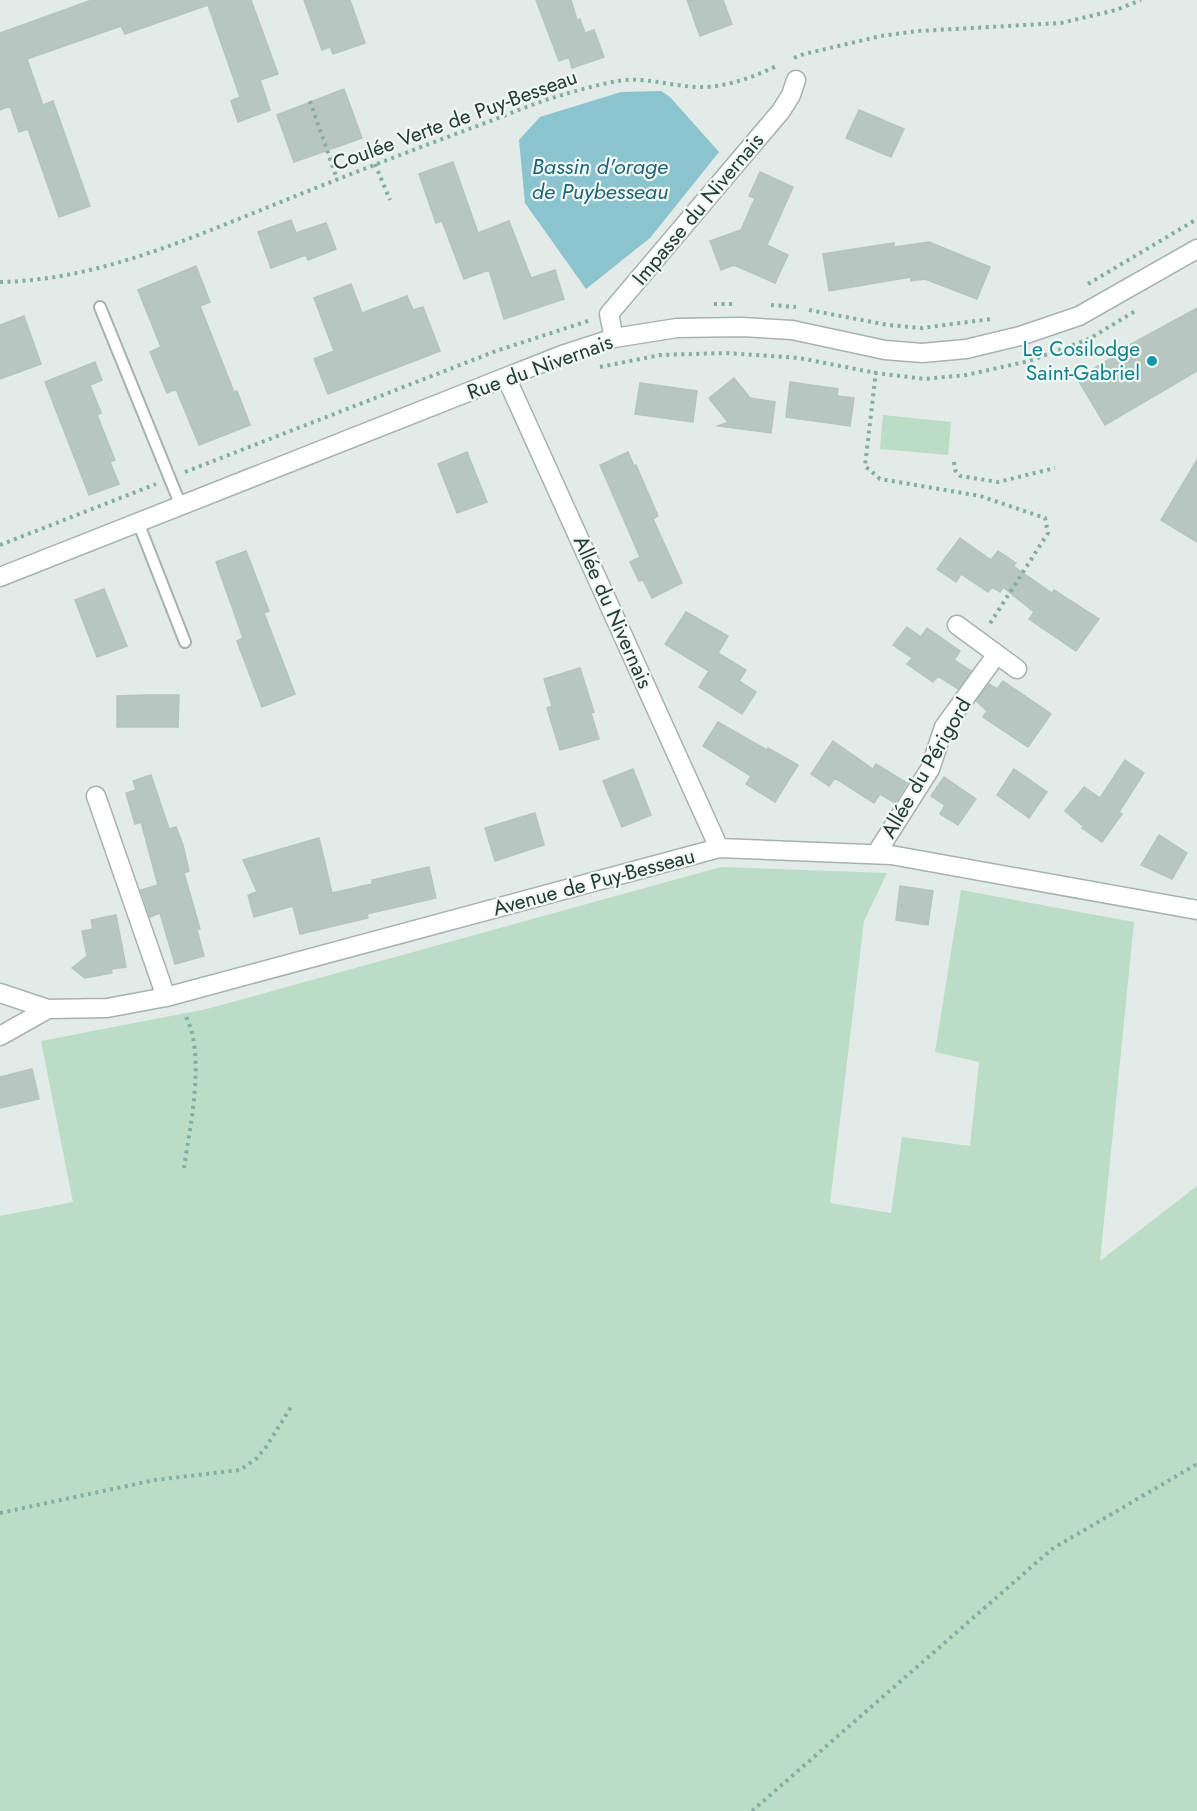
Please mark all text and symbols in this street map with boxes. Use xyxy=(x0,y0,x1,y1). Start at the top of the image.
street label: Coulée Verte de Puy-Besseau xyxy=(329,62,581,178)
street label: Impasse du Nivernais xyxy=(625,126,771,292)
water label: Bassin d'orage de Puybesseau xyxy=(532,150,668,207)
street label: Rue du Nivernais xyxy=(463,327,617,407)
place label: Le Cosilodge Saint-Gabriel xyxy=(1023,334,1140,388)
marker: Le Cosilodge Saint-Gabriel xyxy=(1145,354,1159,368)
street label: Allée du Nivernais xyxy=(566,531,660,693)
street label: Allée du Périgord xyxy=(874,692,978,844)
street label: Avenue de Puy-Besseau xyxy=(490,841,698,923)

